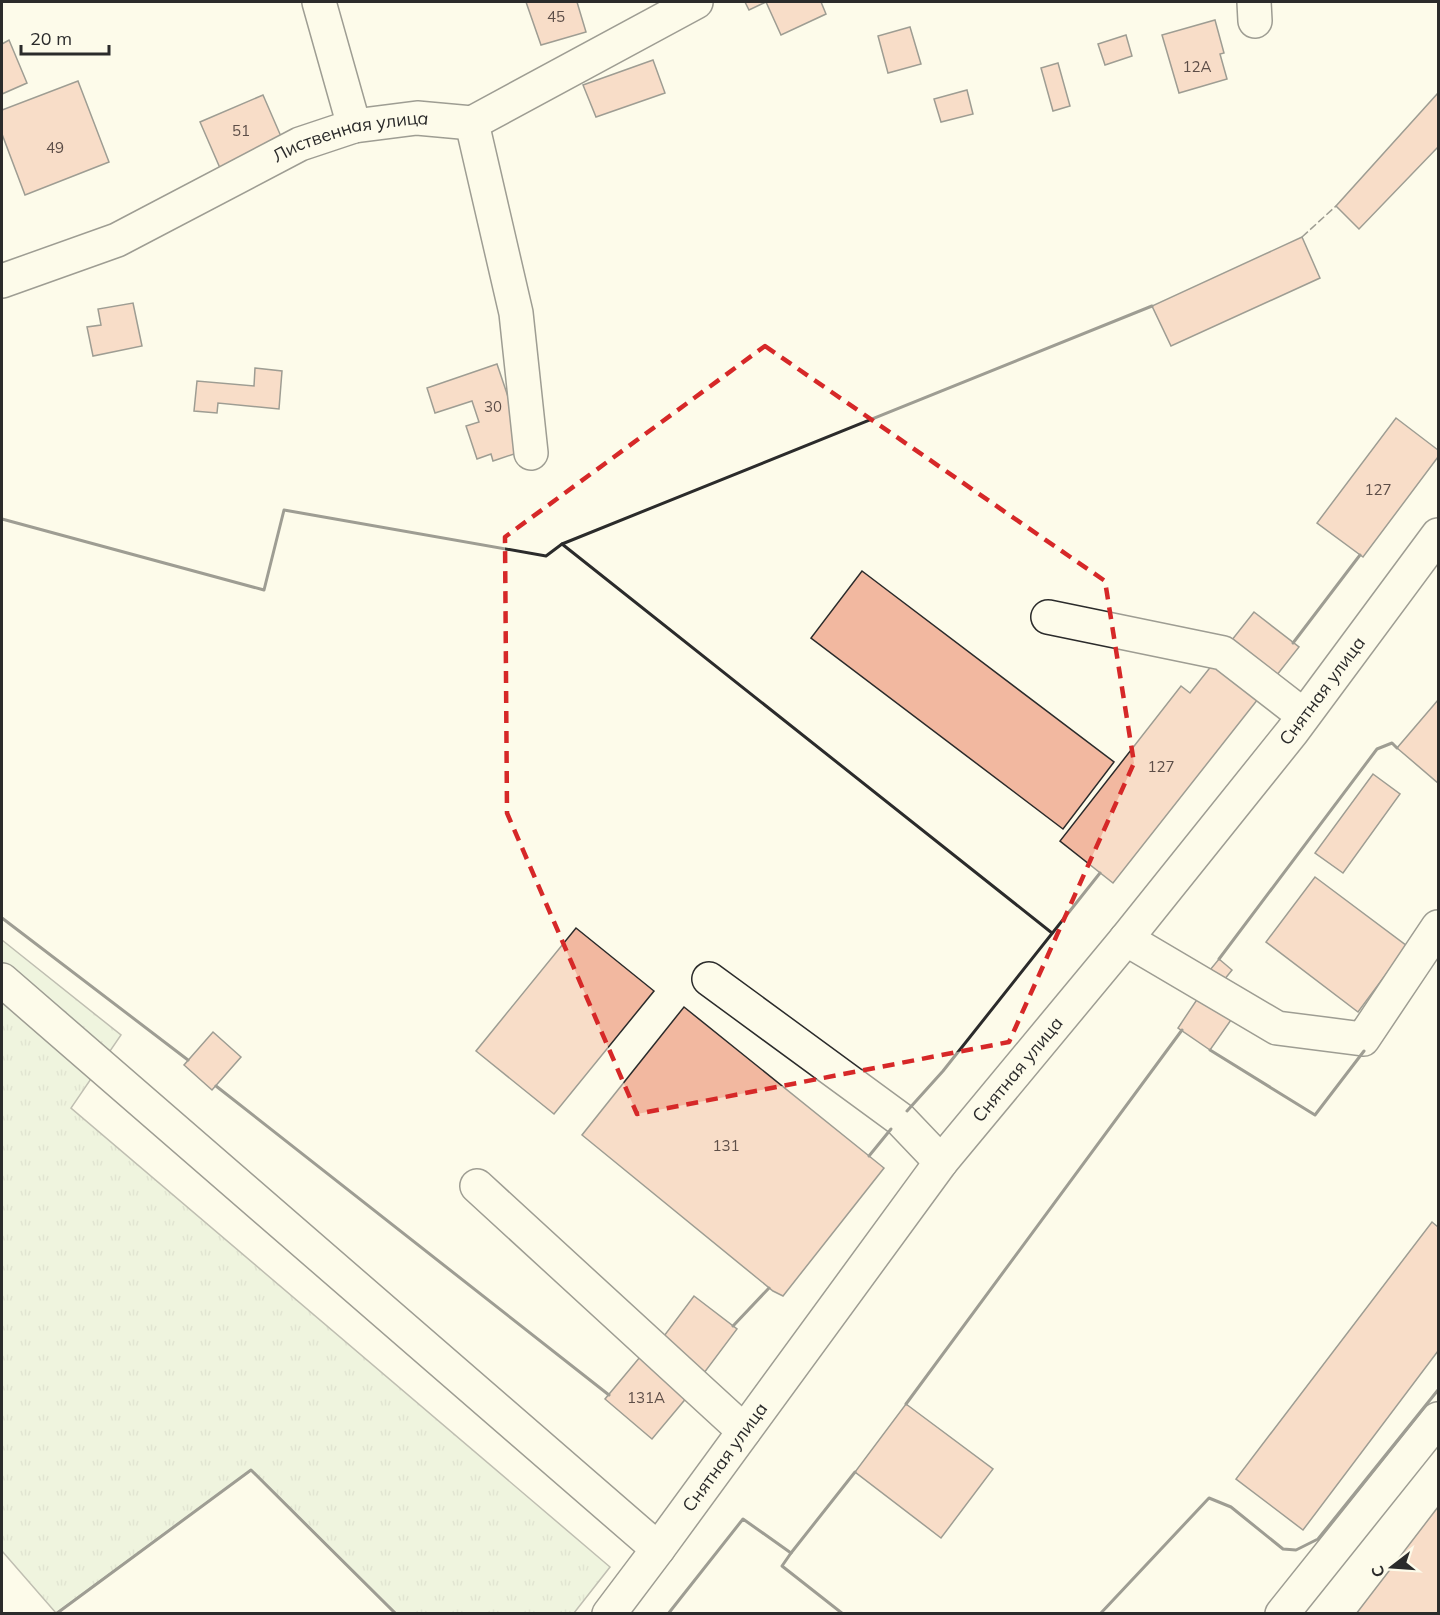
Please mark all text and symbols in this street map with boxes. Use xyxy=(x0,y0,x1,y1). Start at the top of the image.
house number: 45 xyxy=(547,7,565,26)
scale bar xyxy=(21,18,110,56)
text: 20 m xyxy=(30,27,72,50)
house number: 12А xyxy=(1182,57,1212,76)
street label: Лиственная улица xyxy=(268,106,430,167)
house number: 51 xyxy=(232,121,250,140)
house number: 49 xyxy=(46,138,64,157)
house number: 30 xyxy=(484,397,502,416)
house number: 127 xyxy=(1364,480,1392,499)
street label: Снятная улица xyxy=(1274,632,1370,750)
house number: 127 xyxy=(1147,757,1175,776)
street label: Снятная улица xyxy=(967,1012,1068,1127)
house number: 131 xyxy=(712,1136,740,1155)
house number: 131А xyxy=(627,1388,665,1407)
street label: Снятная улица xyxy=(677,1398,772,1516)
north arrow xyxy=(1362,1537,1422,1597)
text: С xyxy=(1366,1563,1389,1580)

